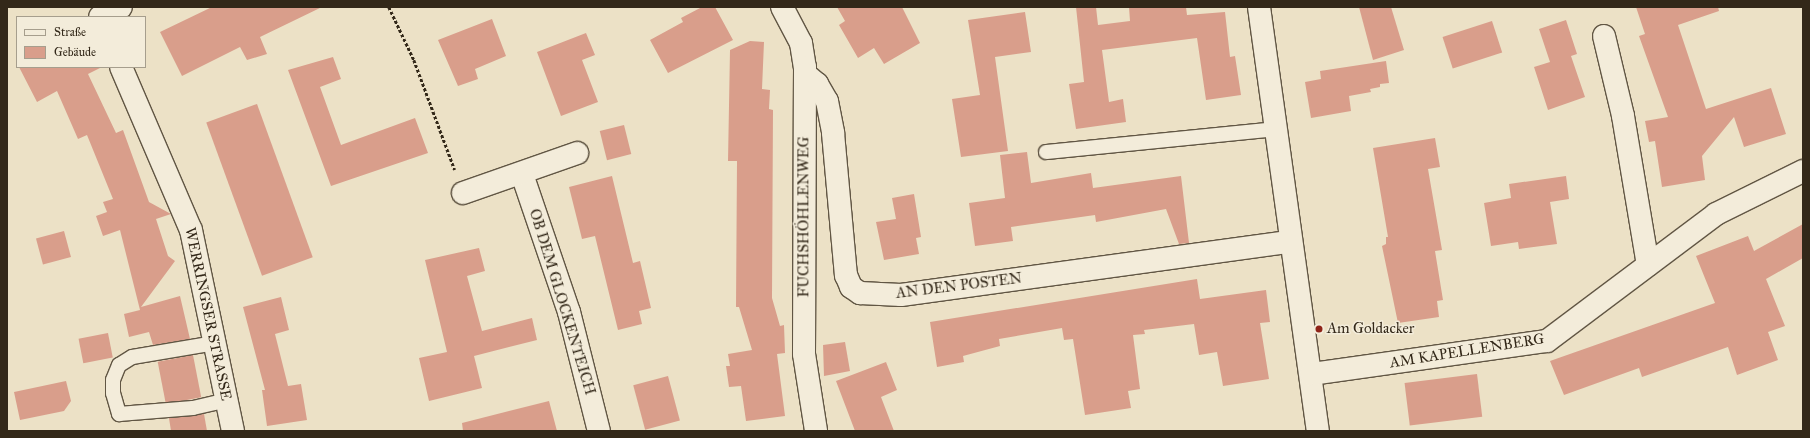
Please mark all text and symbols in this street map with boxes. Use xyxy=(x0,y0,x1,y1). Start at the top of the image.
legend xyxy=(16,16,146,68)
text: Straße xyxy=(54,25,86,39)
text: Gebäude xyxy=(54,45,96,59)
street label: FUCHSHÖHLENWEG xyxy=(795,137,813,297)
street label: OB DEM GLOCKENTEICH xyxy=(525,207,599,397)
street label: WERRINGSER STRASSE xyxy=(181,226,235,402)
street label: AN DEN POSTEN xyxy=(895,269,1023,303)
place label: Am Goldacker xyxy=(1327,320,1414,338)
marker: Am Goldacker xyxy=(1314,324,1324,334)
street label: AM KAPELLENBERG xyxy=(1388,330,1546,372)

